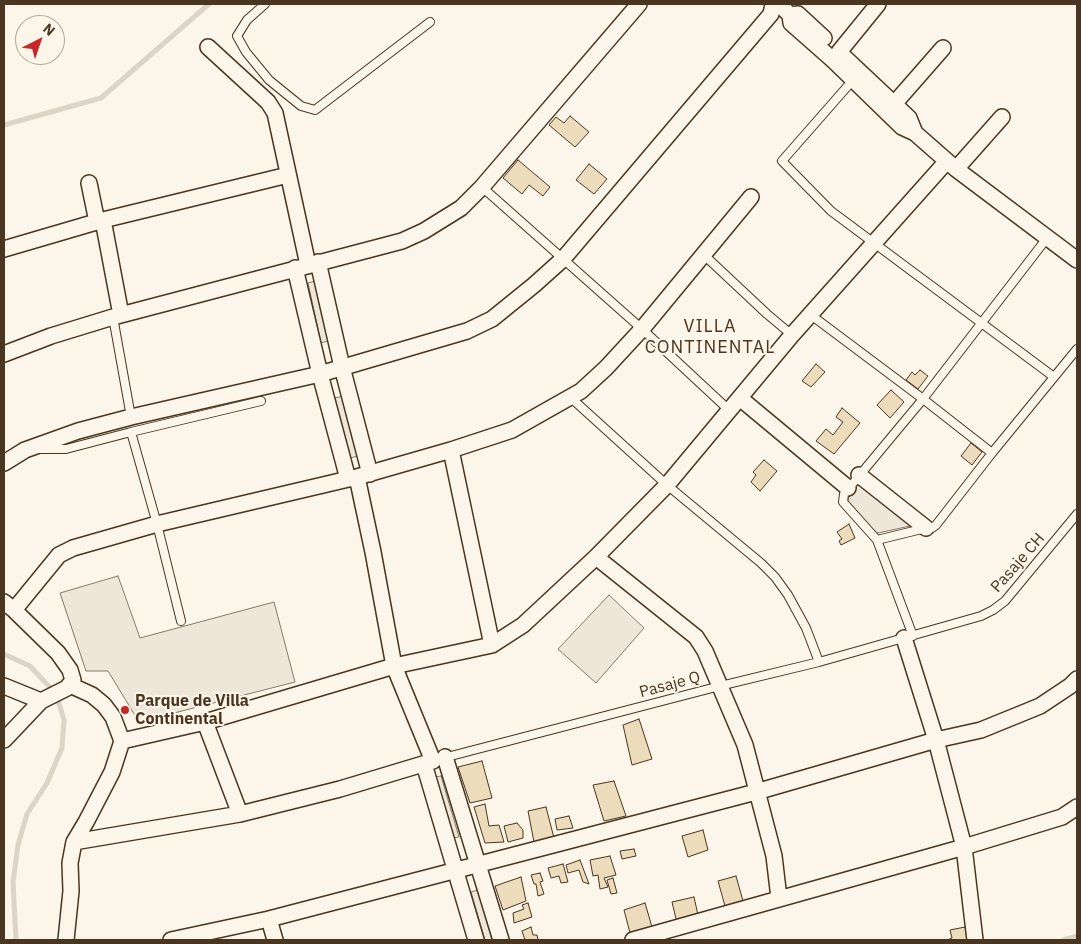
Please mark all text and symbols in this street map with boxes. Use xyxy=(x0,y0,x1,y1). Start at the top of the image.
north arrow xyxy=(15,15,65,65)
text: N xyxy=(39,19,59,40)
district label: VILLA CONTINENTAL xyxy=(643,316,777,358)
street label: Pasaje CH xyxy=(987,529,1049,597)
street label: Pasaje Q xyxy=(637,668,703,702)
place label: Parque de Villa Continental xyxy=(135,691,249,729)
marker: Parque de Villa Continental xyxy=(119,704,131,716)

